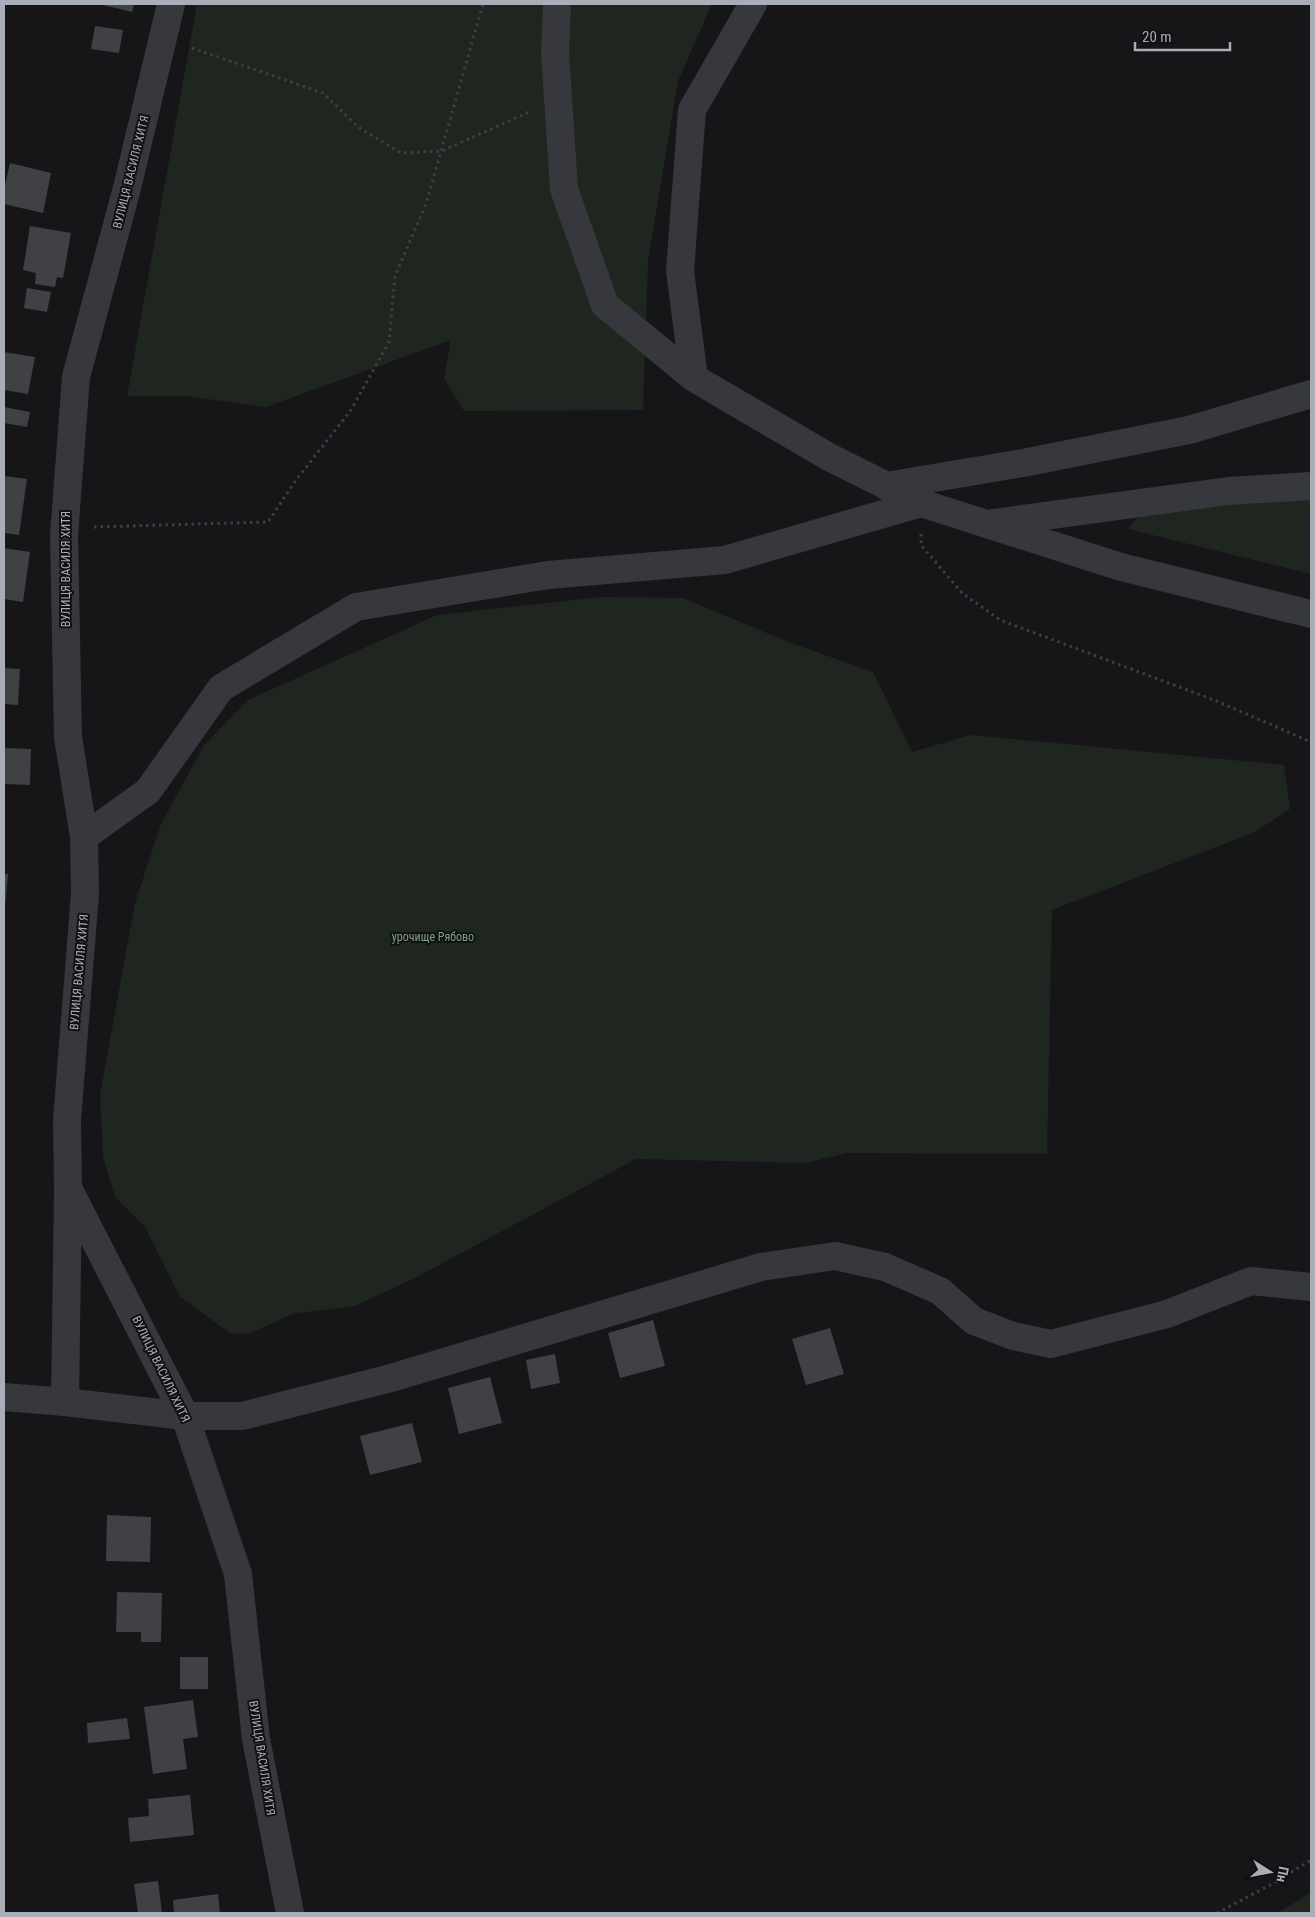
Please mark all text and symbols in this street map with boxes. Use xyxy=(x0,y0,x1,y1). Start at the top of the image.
scale bar xyxy=(1135,20,1230,52)
text: 20 m xyxy=(1142,28,1172,46)
street label: ВУЛИЦЯ ВАСИЛЯ ХИТЯ xyxy=(110,114,152,230)
street label: ВУЛИЦЯ ВАСИЛЯ ХИТЯ xyxy=(59,511,73,627)
street label: ВУЛИЦЯ ВАСИЛЯ ХИТЯ xyxy=(67,913,91,1031)
park label: урочище Рябово xyxy=(392,930,474,944)
street label: ВУЛИЦЯ ВАСИЛЯ ХИТЯ xyxy=(129,1314,193,1424)
street label: ВУЛИЦЯ ВАСИЛЯ ХИТЯ xyxy=(246,1699,278,1817)
north arrow xyxy=(1245,1847,1295,1897)
text: Пн xyxy=(1273,1865,1292,1884)

